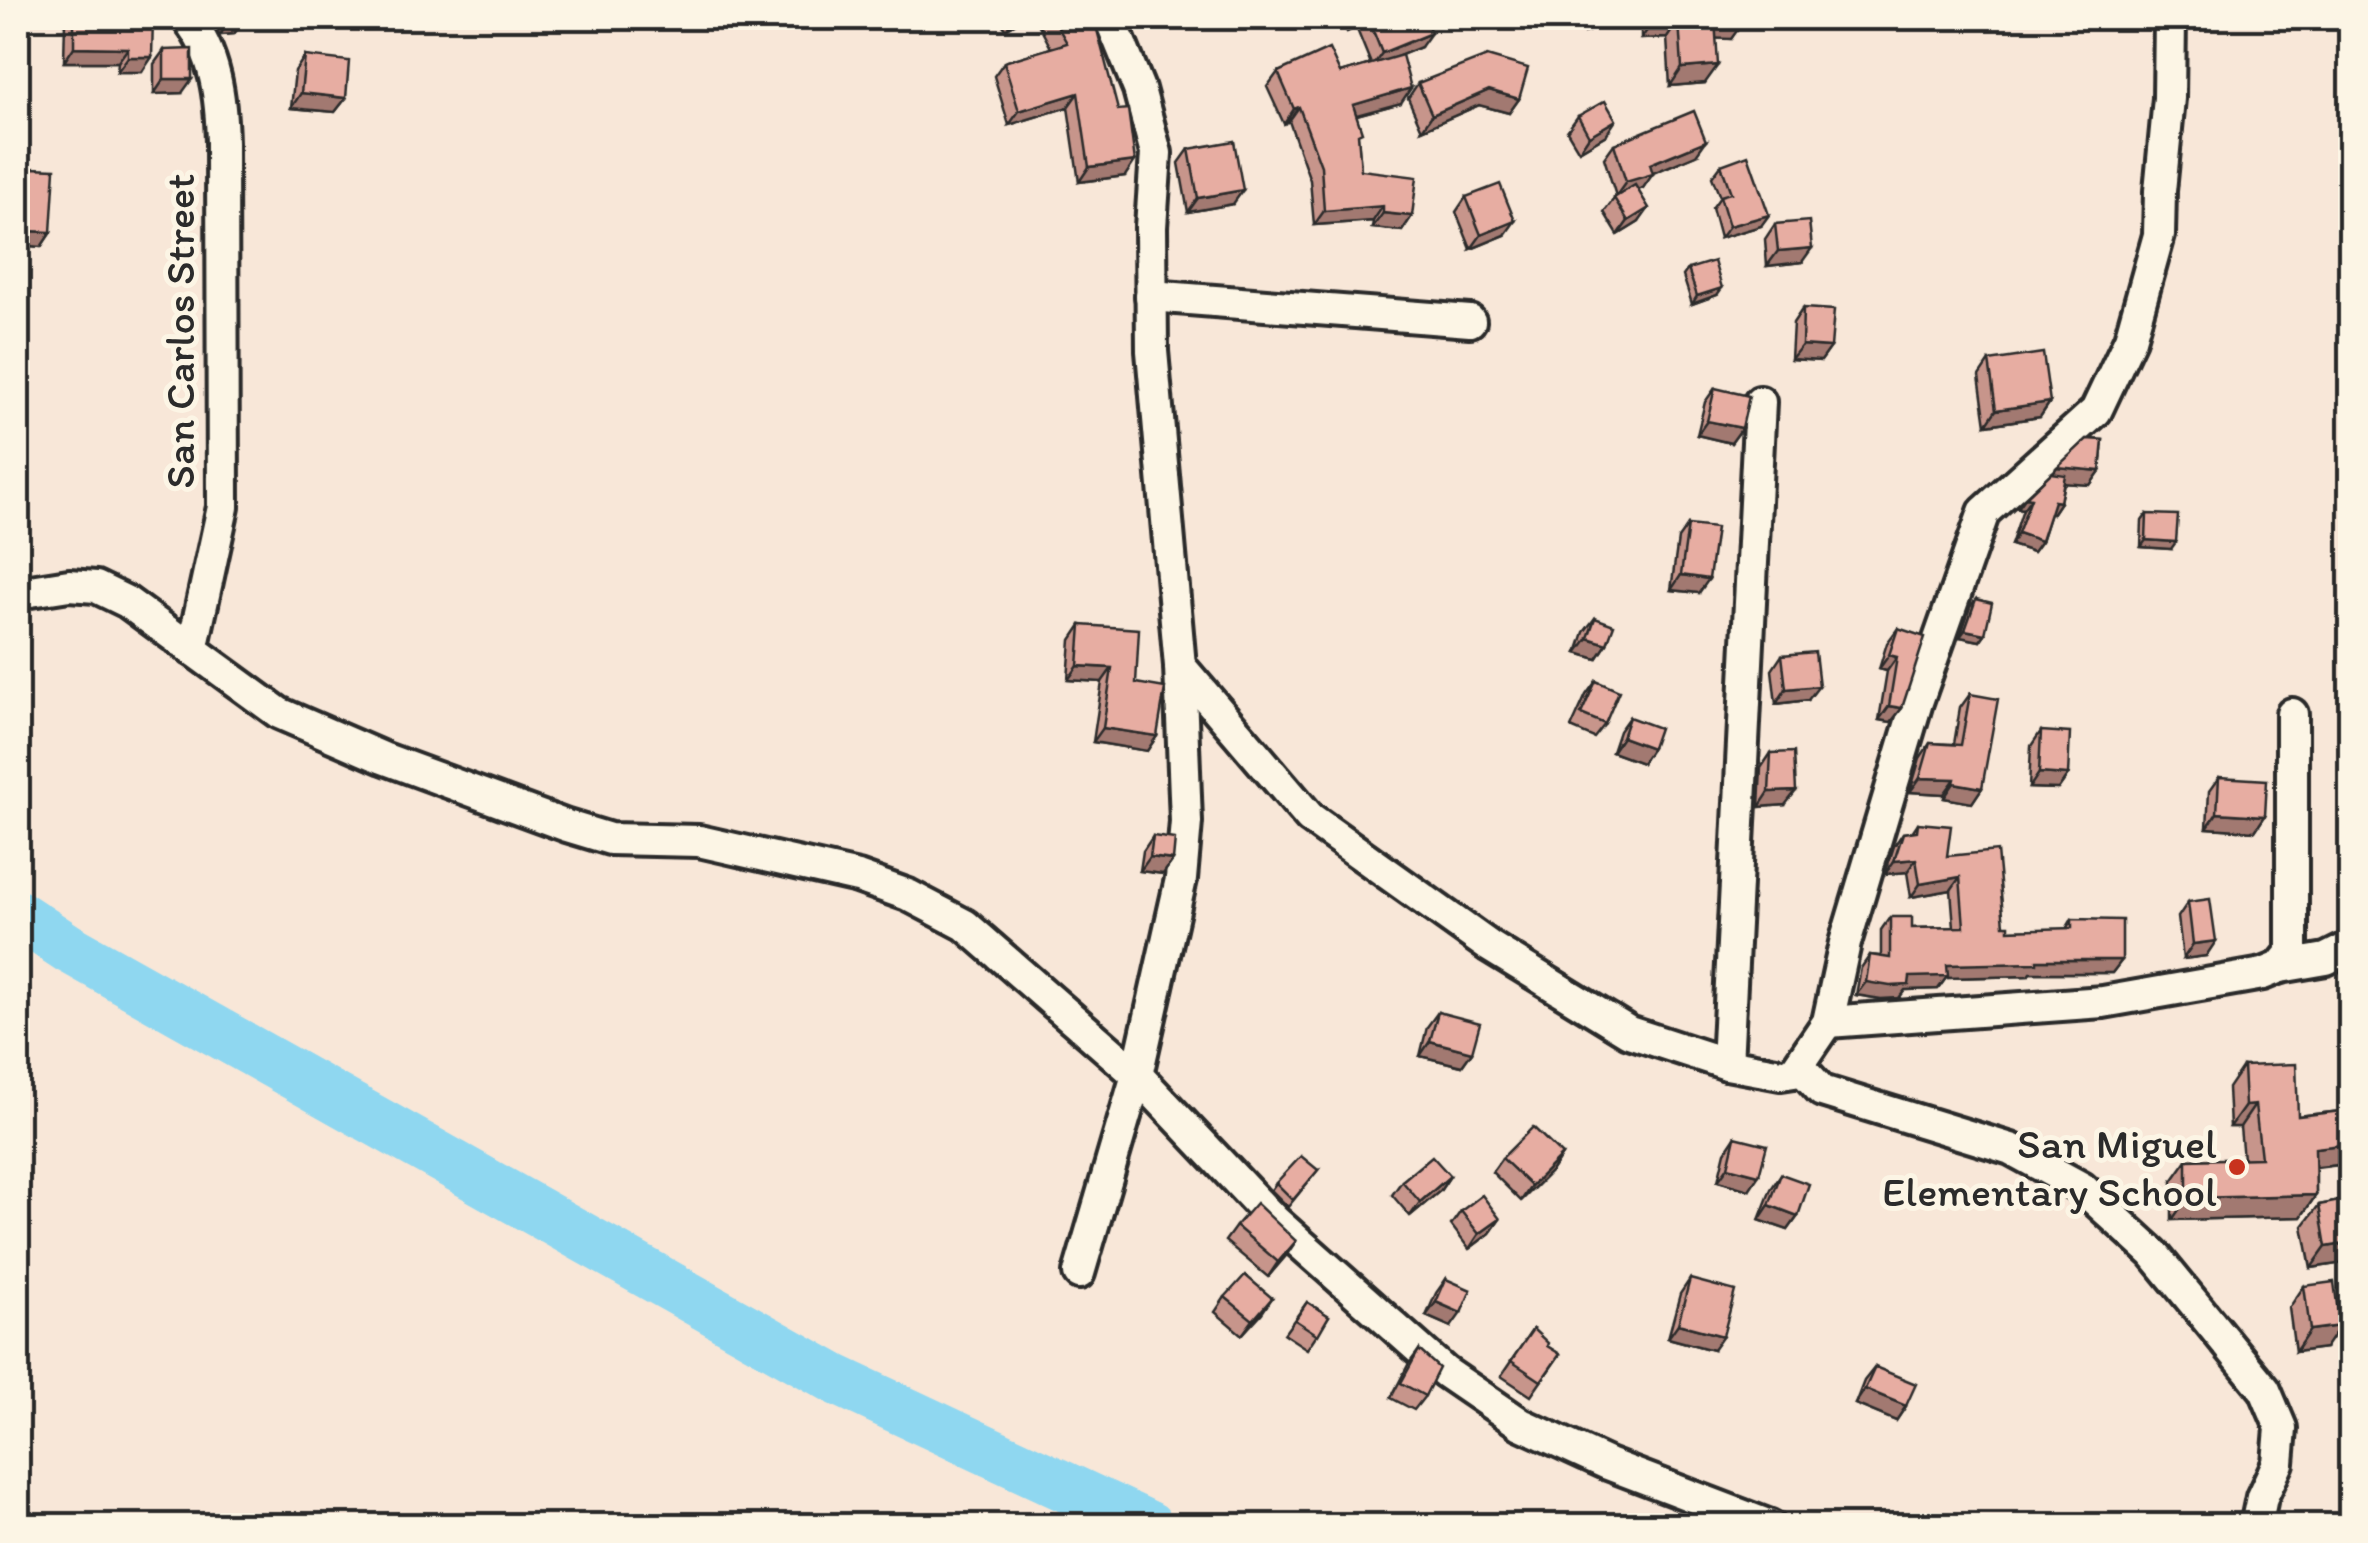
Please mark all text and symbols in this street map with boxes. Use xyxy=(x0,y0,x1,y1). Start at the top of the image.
street label: San Carlos Street xyxy=(154,173,205,489)
place label: San Miguel Elementary School xyxy=(1882,1118,2217,1217)
marker: San Miguel Elementary School xyxy=(2226,1156,2248,1178)

